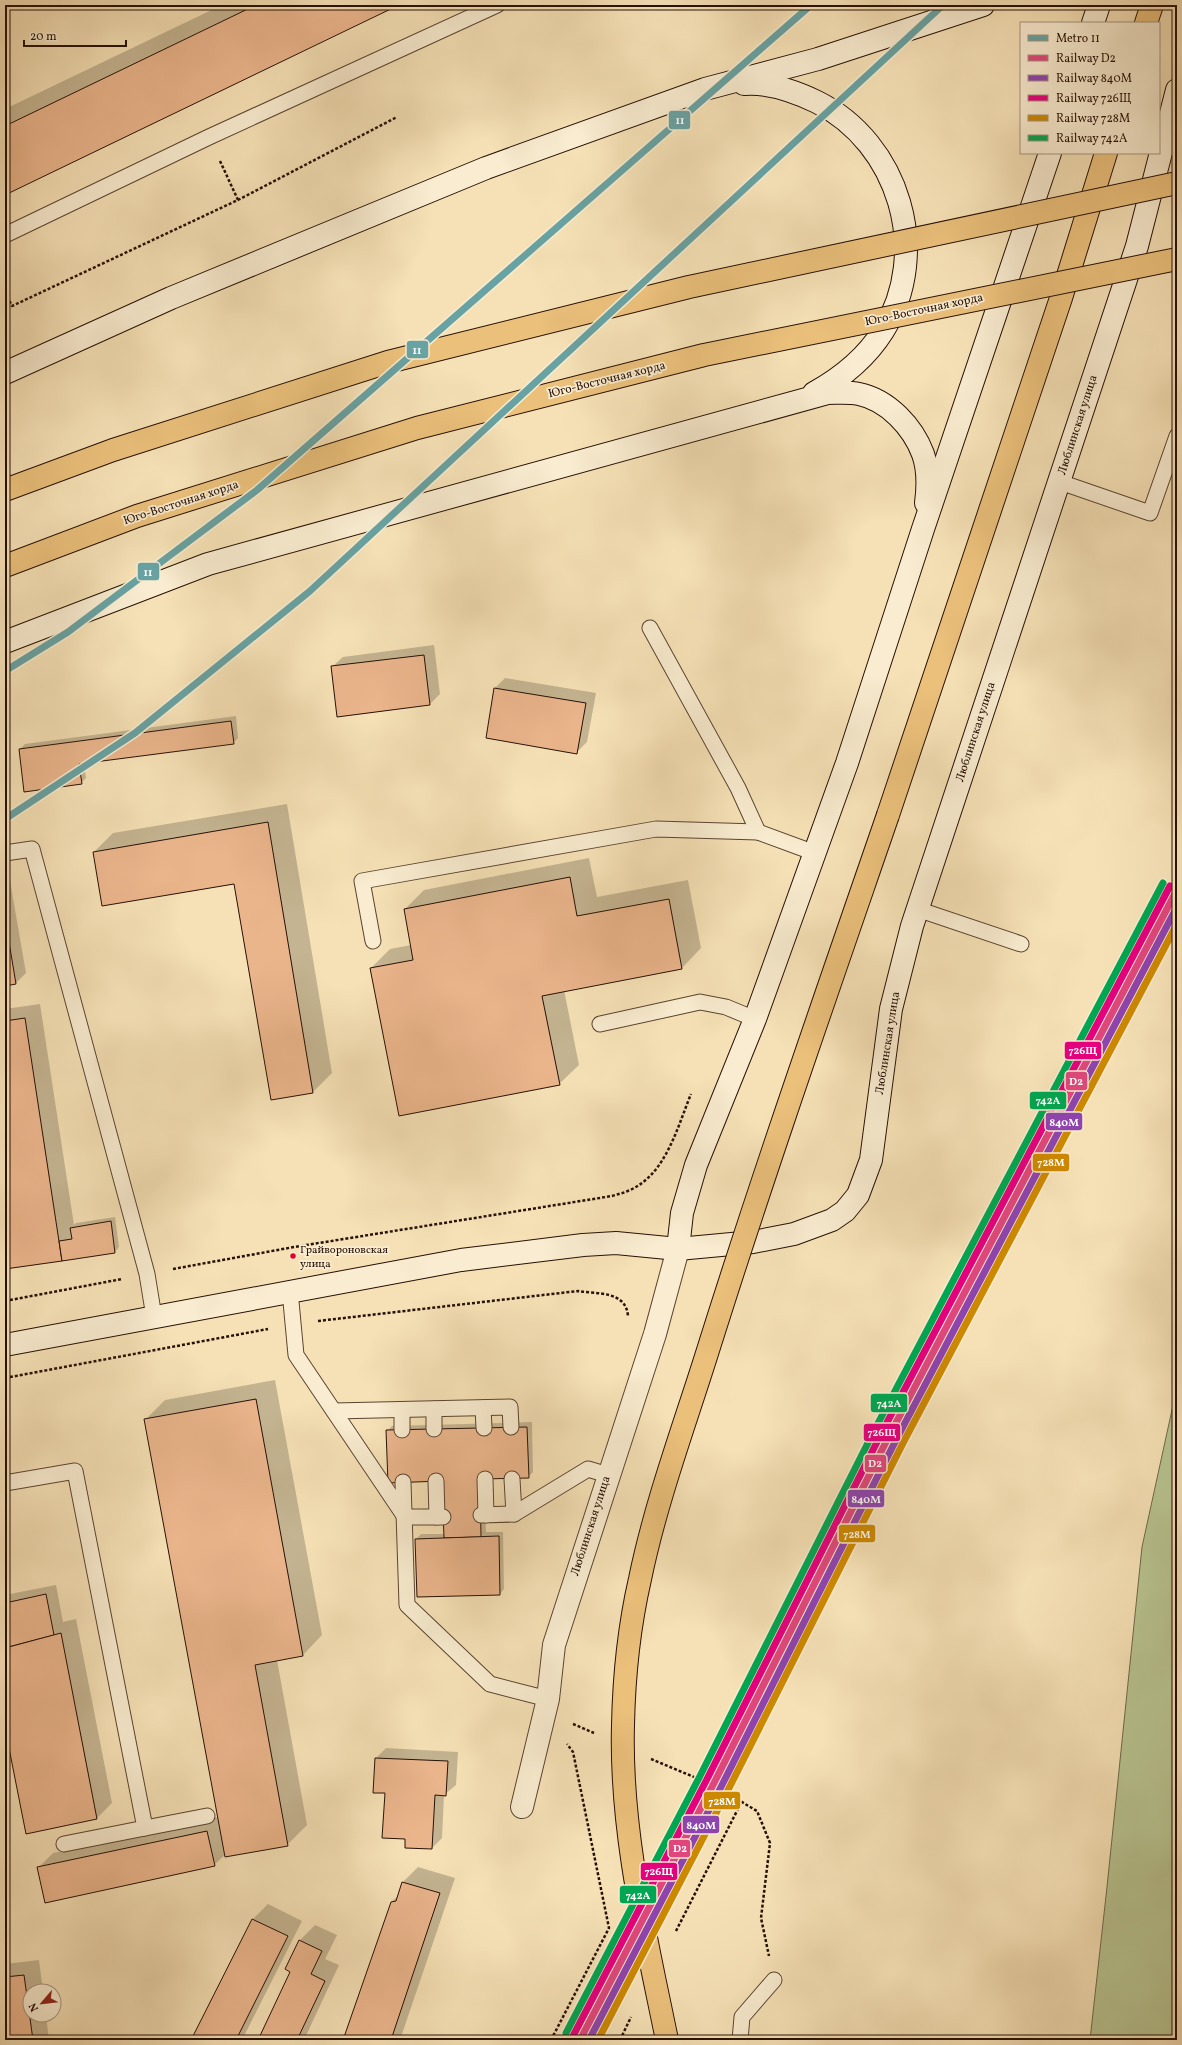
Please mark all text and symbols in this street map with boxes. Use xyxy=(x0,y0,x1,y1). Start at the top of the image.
scale bar xyxy=(24,22,126,48)
legend xyxy=(1020,22,1160,154)
text: 20 m xyxy=(30,29,57,45)
text: Metro 11 xyxy=(1056,31,1100,47)
text: Railway D2 xyxy=(1056,51,1116,67)
text: Railway 840М xyxy=(1056,71,1132,87)
text: Railway 726Щ xyxy=(1056,91,1132,107)
line badge: 11 xyxy=(668,110,691,130)
text: Railway 728М xyxy=(1056,111,1130,127)
text: 11 xyxy=(676,114,684,129)
text: Railway 742А xyxy=(1056,131,1128,147)
street label: Юго-Восточная хорда xyxy=(863,290,985,330)
line badge: 11 xyxy=(406,340,429,359)
text: 11 xyxy=(413,344,421,359)
street label: Юго-Восточная хорда xyxy=(547,358,667,402)
street label: Люблинская улица xyxy=(1054,373,1102,477)
street label: Юго-Восточная хорда xyxy=(121,477,241,529)
line badge: 11 xyxy=(137,562,160,581)
text: 11 xyxy=(144,566,152,581)
street label: Люблинская улица xyxy=(952,680,1000,784)
street label: Люблинская улица xyxy=(872,990,904,1096)
line badge: 726Щ xyxy=(1064,1041,1102,1060)
text: 726Щ xyxy=(1068,1044,1098,1059)
line badge: D2 xyxy=(1065,1071,1088,1091)
text: D2 xyxy=(1069,1075,1083,1090)
line badge: 742А xyxy=(1029,1091,1067,1110)
text: 742А xyxy=(1036,1094,1060,1109)
line badge: 840М xyxy=(1045,1112,1083,1131)
text: 840М xyxy=(1049,1116,1079,1131)
line badge: 728М xyxy=(1032,1153,1070,1172)
text: 728М xyxy=(1037,1156,1065,1171)
place label: Грайвороновская улица xyxy=(300,1243,388,1272)
marker: Грайвороновская улица xyxy=(288,1251,298,1261)
line badge: 742А xyxy=(870,1393,908,1413)
text: 742А xyxy=(877,1397,901,1412)
line badge: 726Щ xyxy=(863,1423,901,1442)
text: 726Щ xyxy=(867,1426,897,1441)
line badge: D2 xyxy=(864,1454,887,1473)
text: D2 xyxy=(868,1457,882,1472)
street label: Люблинская улица xyxy=(567,1474,615,1578)
line badge: 840М xyxy=(847,1489,885,1508)
text: 840М xyxy=(851,1493,881,1508)
line badge: 728М xyxy=(838,1524,876,1543)
text: 728М xyxy=(843,1528,871,1543)
line badge: 728М xyxy=(703,1791,741,1810)
text: 728М xyxy=(708,1795,736,1810)
line badge: 840М xyxy=(682,1815,720,1834)
text: 840М xyxy=(686,1819,716,1834)
line badge: D2 xyxy=(668,1839,691,1858)
text: D2 xyxy=(673,1842,687,1857)
line badge: 726Щ xyxy=(640,1862,678,1881)
text: 726Щ xyxy=(644,1865,674,1880)
line badge: 742А xyxy=(619,1885,657,1904)
text: 742А xyxy=(626,1889,650,1904)
north arrow xyxy=(22,1983,62,2023)
text: N xyxy=(26,2000,43,2014)

